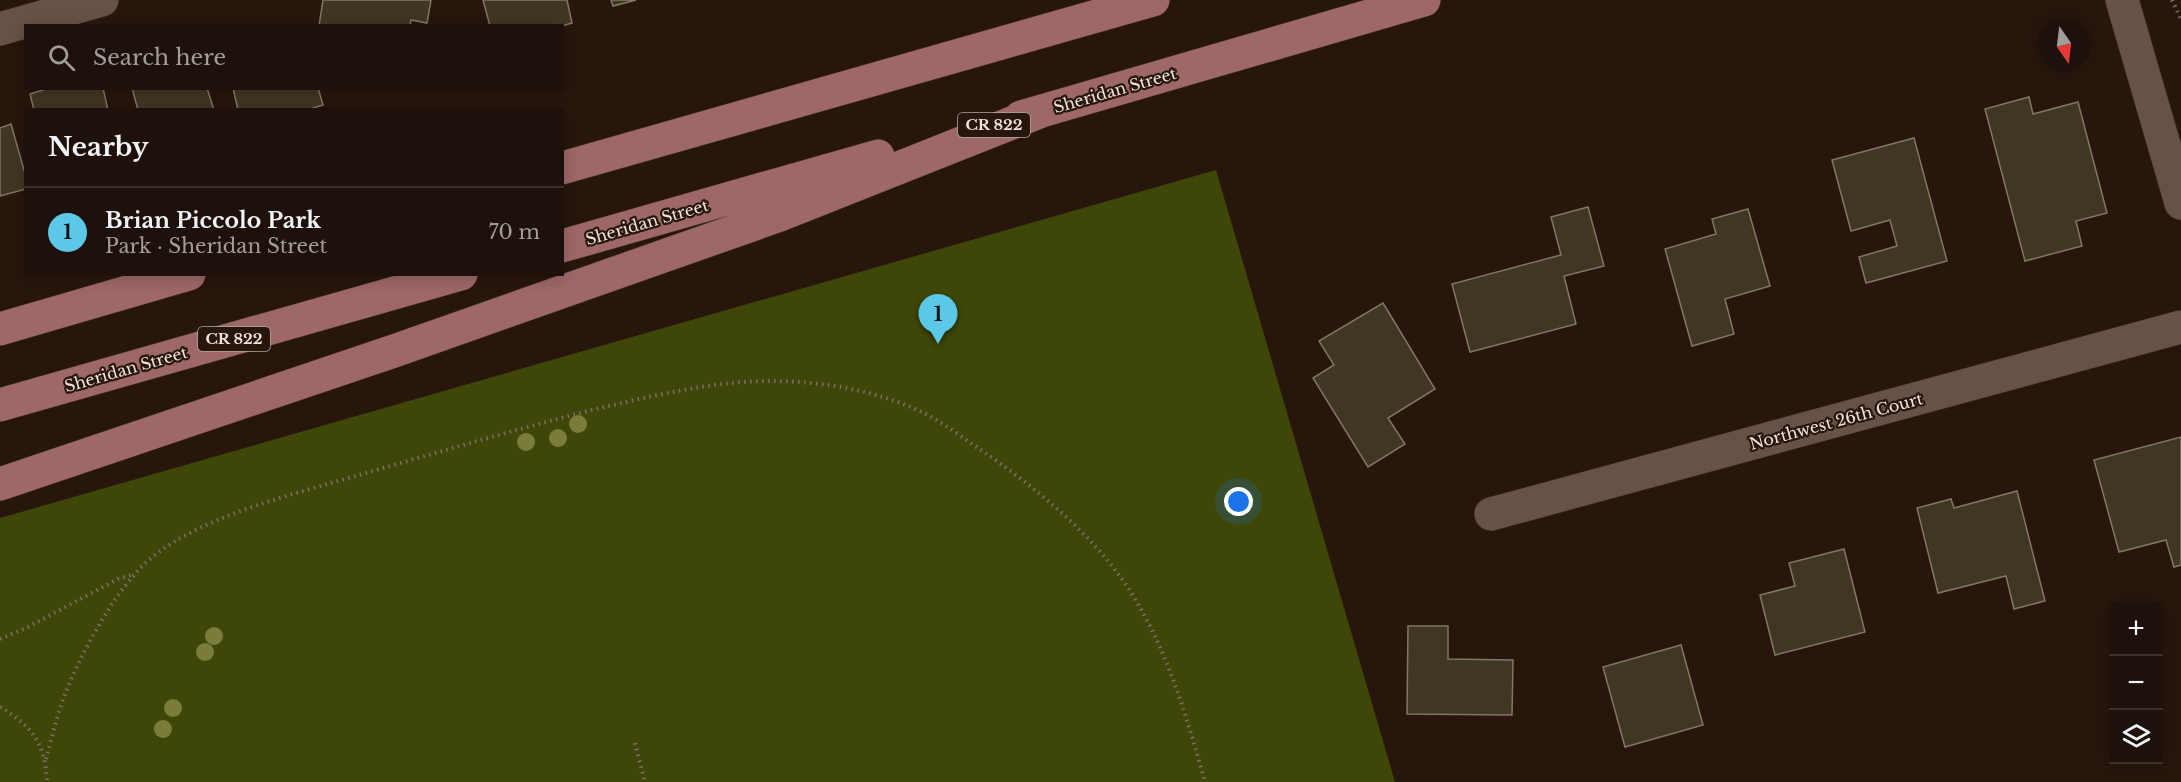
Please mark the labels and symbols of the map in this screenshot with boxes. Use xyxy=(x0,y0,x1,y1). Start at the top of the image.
north arrow xyxy=(2037,18,2091,72)
street label: Sheridan Street xyxy=(1051,63,1179,117)
road number: CR 822 xyxy=(958,113,1030,137)
street label: Sheridan Street xyxy=(583,195,711,249)
pin: 1 xyxy=(918,294,958,344)
road number: CR 822 xyxy=(198,327,270,351)
street label: Sheridan Street xyxy=(62,342,190,396)
street label: Northwest 26th Court xyxy=(1747,388,1925,454)
your location xyxy=(1224,487,1253,516)

